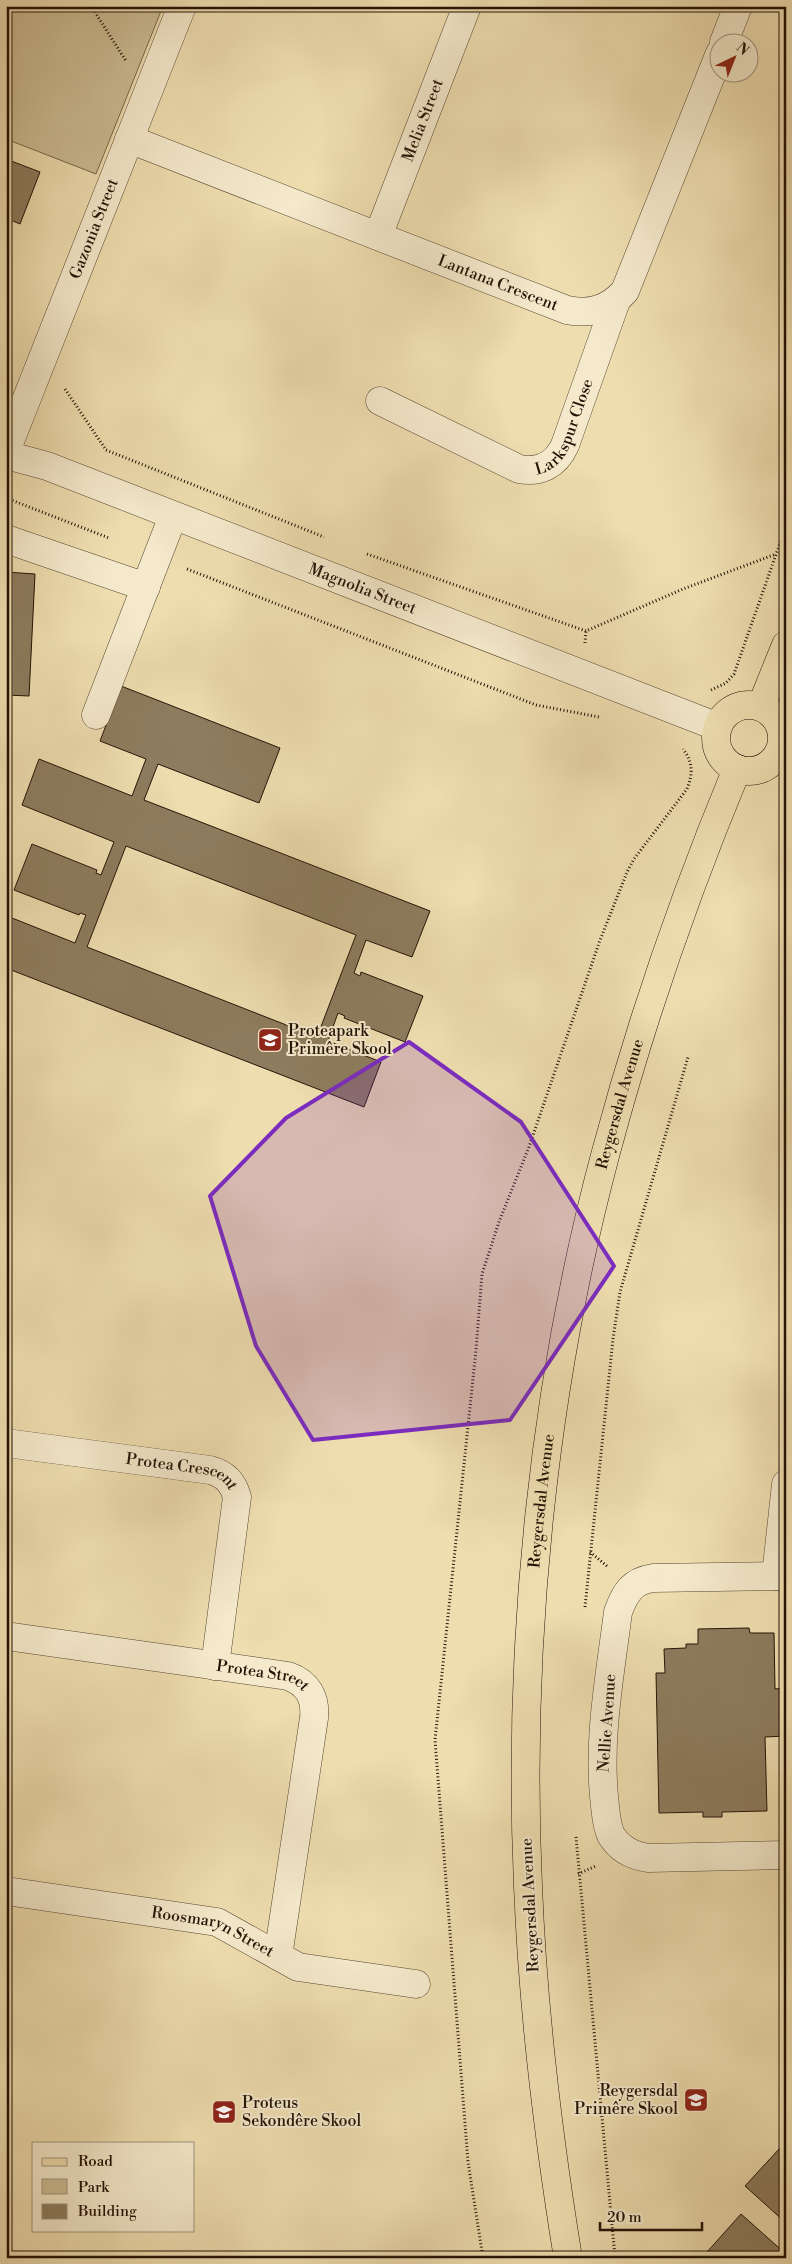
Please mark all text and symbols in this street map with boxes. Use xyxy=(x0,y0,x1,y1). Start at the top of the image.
north arrow xyxy=(710,32,760,82)
text: N xyxy=(732,39,752,60)
street label: Melia Street xyxy=(398,76,448,165)
street label: Gazonia Street xyxy=(65,175,123,282)
street label: Lantana Crescent xyxy=(435,251,561,316)
street label: Larkspur Close xyxy=(533,376,598,480)
street label: Magnolia Street xyxy=(306,559,420,619)
place label: Proteapark Primêre Skool xyxy=(288,1021,392,1059)
school or university icon: Proteapark Primêre Skool xyxy=(257,1027,283,1053)
street label: Reygersdal Avenue xyxy=(592,1037,648,1172)
street label: Reygersdal Avenue xyxy=(524,1433,559,1569)
street label: Protea Crescent xyxy=(125,1449,243,1494)
street label: Protea Street xyxy=(215,1656,314,1696)
street label: Nellie Avenue xyxy=(594,1673,620,1773)
street label: Reygersdal Avenue xyxy=(516,1837,544,1973)
street label: Roosmaryn Street xyxy=(150,1902,278,1962)
place label: Reygersdal Primêre Skool xyxy=(574,2081,678,2119)
school or university icon: Reygersdal Primêre Skool xyxy=(683,2087,709,2113)
place label: Proteus Sekondêre Skool xyxy=(242,2093,362,2131)
school or university icon: Proteus Sekondêre Skool xyxy=(211,2099,237,2125)
legend xyxy=(32,2142,195,2232)
text: Road xyxy=(78,2152,113,2171)
text: Park xyxy=(78,2178,110,2197)
scale bar xyxy=(600,2199,702,2231)
text: Building xyxy=(77,2202,137,2221)
text: 20 m xyxy=(607,2208,642,2227)

